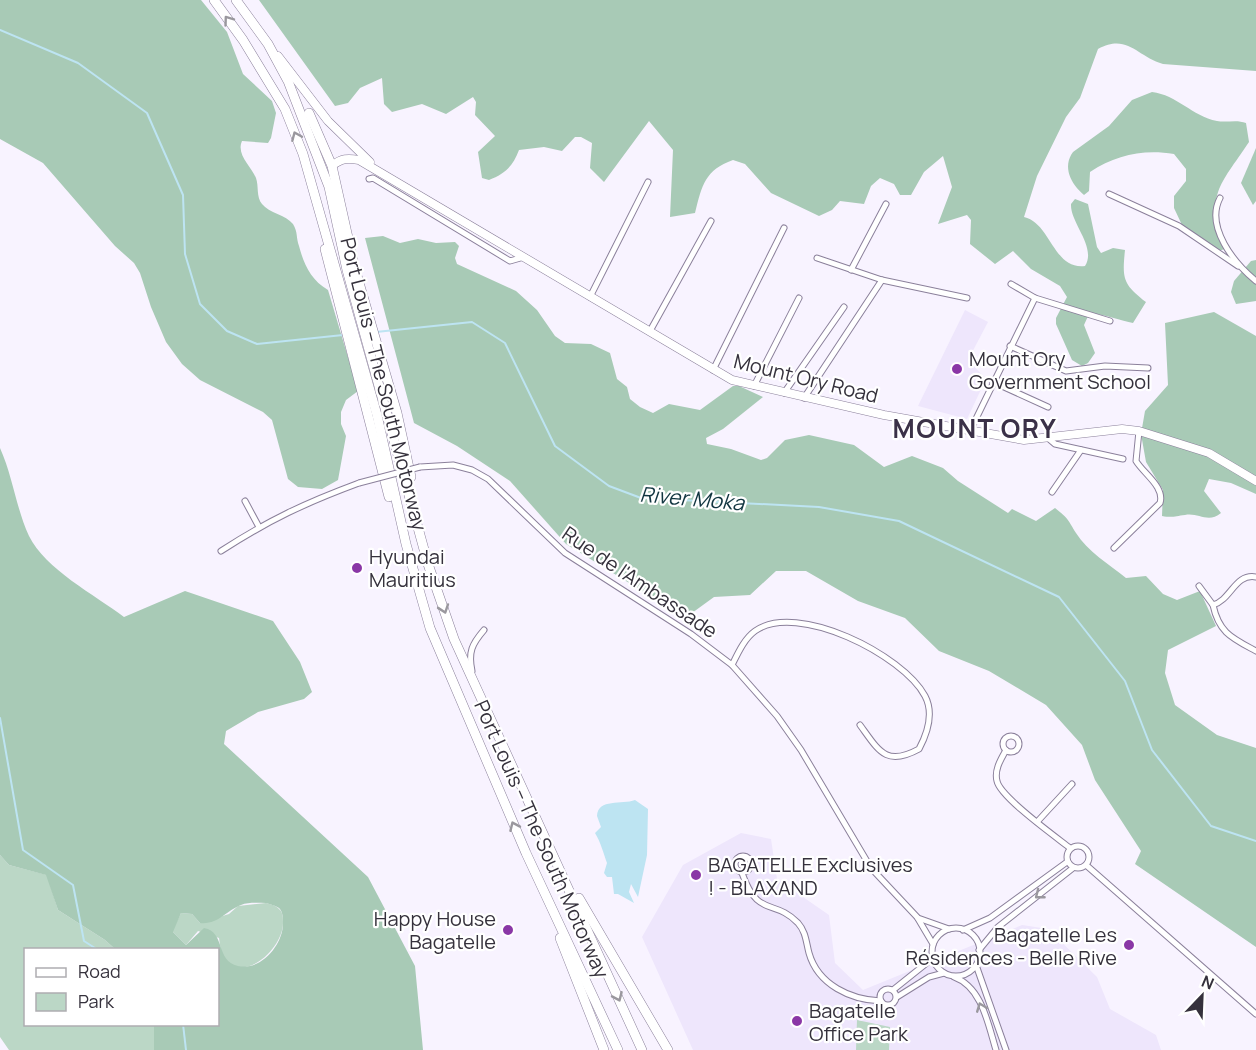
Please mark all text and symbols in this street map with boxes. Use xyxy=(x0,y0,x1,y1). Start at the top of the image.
one-way arrow xyxy=(224,16,235,27)
one-way arrow xyxy=(291,132,303,143)
street label: Port Louis – The South Motorway xyxy=(334,234,434,534)
place label: Mount Ory Government School xyxy=(969,345,1151,395)
street label: Mount Ory Road xyxy=(731,347,881,409)
marker: Mount Ory Government School xyxy=(950,362,964,376)
district label: MOUNT ORY xyxy=(893,410,1057,446)
water label: River Moka xyxy=(639,479,747,517)
street label: Rue de l'Ambassade xyxy=(557,520,723,644)
place label: Hyundai Mauritius xyxy=(369,543,456,593)
marker: Hyundai Mauritius xyxy=(350,561,364,575)
one-way arrow xyxy=(436,603,449,614)
street label: Port Louis – The South Motorway xyxy=(468,696,616,983)
one-way arrow xyxy=(509,821,521,832)
place label: BAGATELLE Exclusives ! - BLAXAND xyxy=(708,851,913,901)
marker: BAGATELLE Exclusives ! - BLAXAND xyxy=(689,868,703,882)
one-way arrow xyxy=(1035,887,1046,898)
place label: Happy House Bagatelle xyxy=(374,905,496,955)
place label: Bagatelle Les Résidences - Belle Rive xyxy=(905,921,1117,971)
marker: Happy House Bagatelle xyxy=(501,923,515,937)
marker: Bagatelle Les Résidences - Belle Rive xyxy=(1122,938,1136,952)
legend xyxy=(24,948,219,1026)
text: Road xyxy=(78,959,121,983)
north arrow xyxy=(1172,966,1232,1026)
text: N xyxy=(1198,970,1217,995)
text: Park xyxy=(78,989,115,1013)
one-way arrow xyxy=(611,991,623,1002)
place label: Bagatelle Office Park xyxy=(809,997,909,1047)
one-way arrow xyxy=(976,1002,988,1013)
marker: Bagatelle Office Park xyxy=(790,1014,804,1028)

